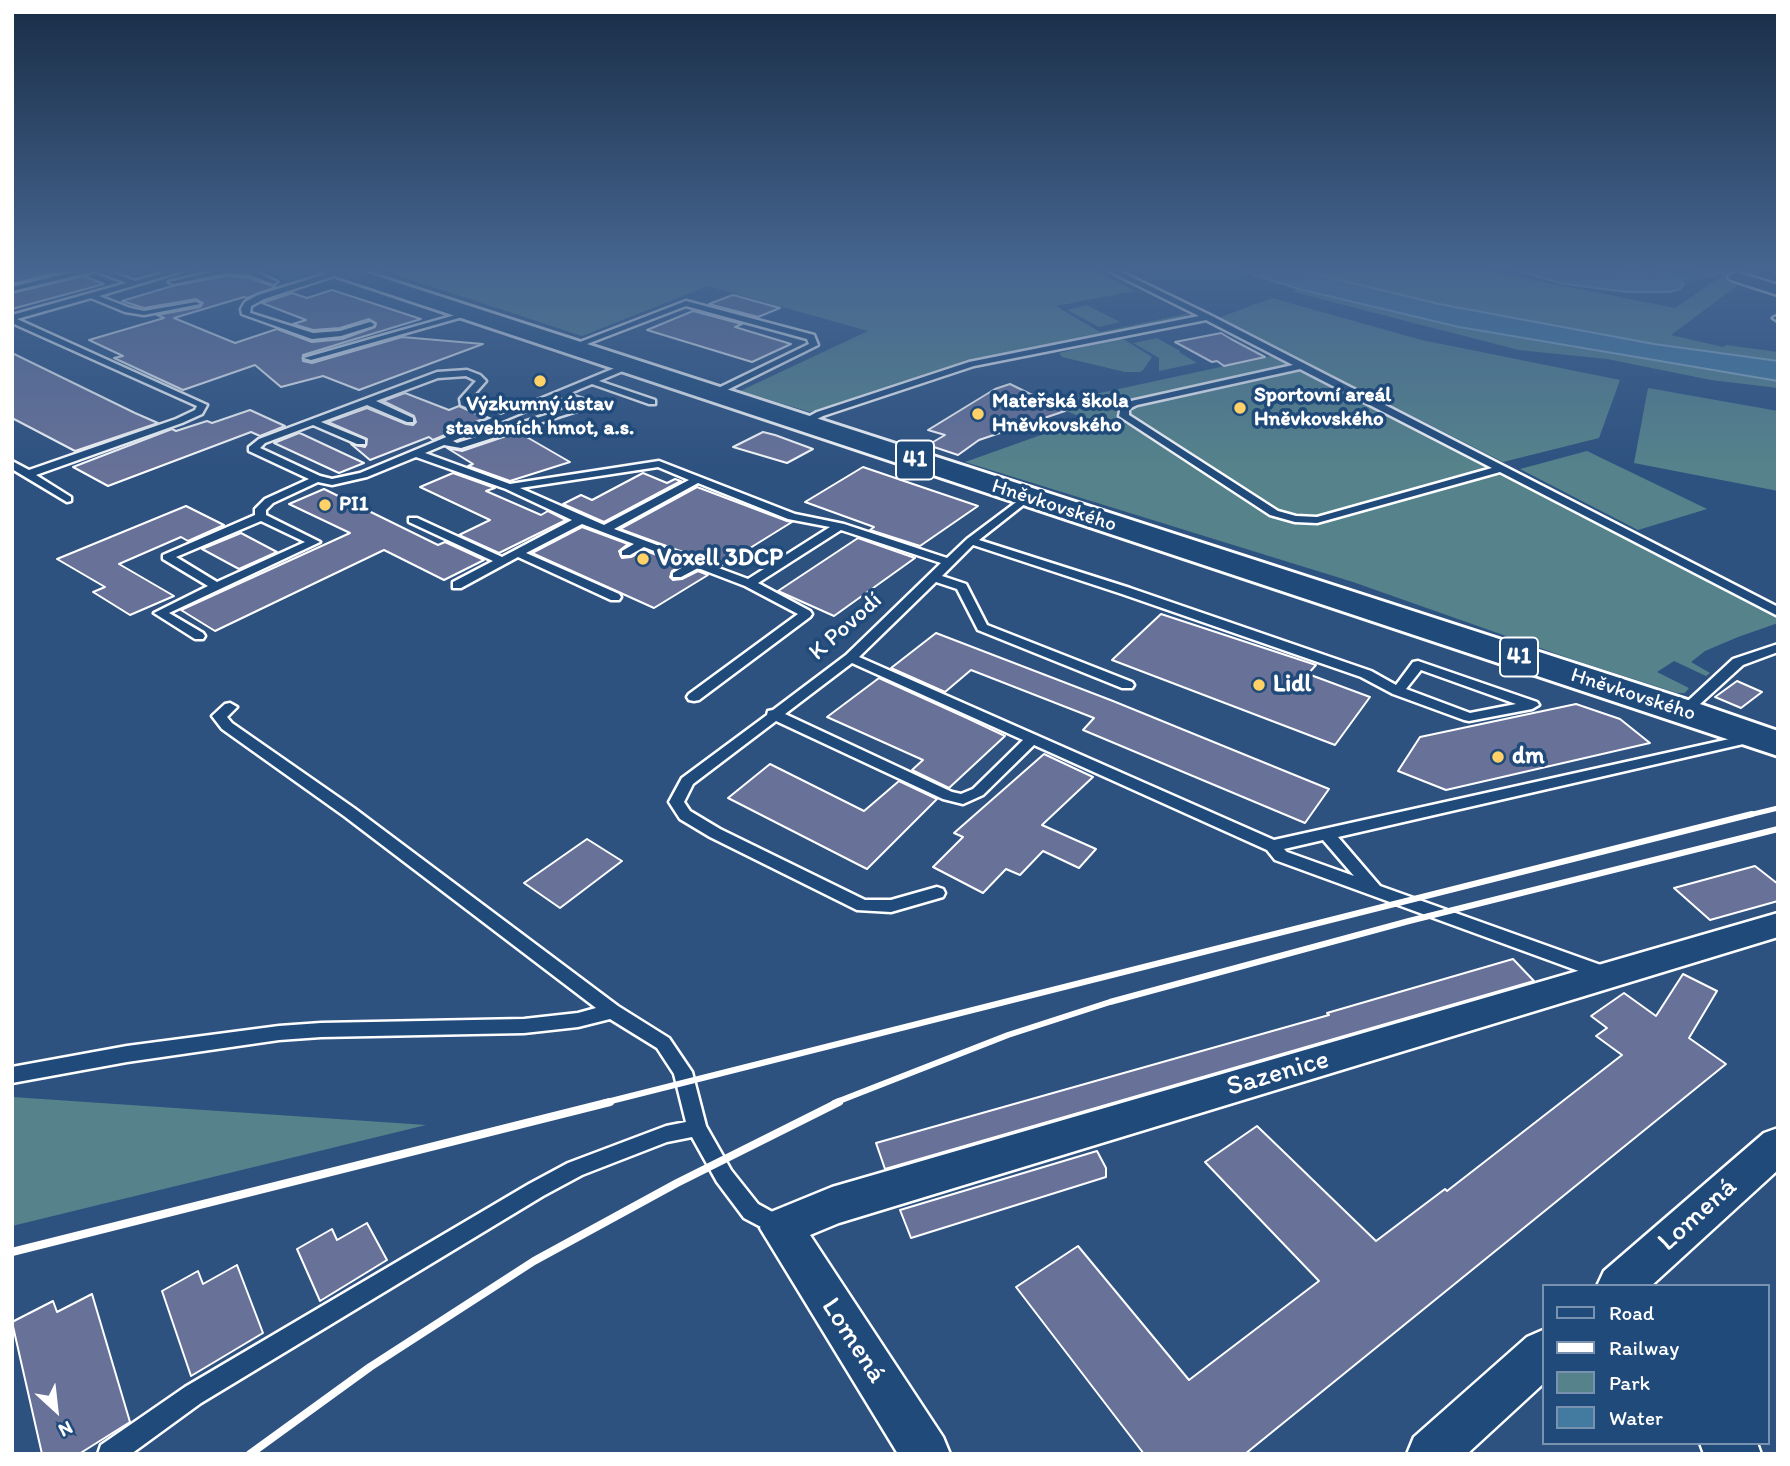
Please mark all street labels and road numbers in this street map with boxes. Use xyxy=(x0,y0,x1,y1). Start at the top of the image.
road number: 41 xyxy=(896,440,934,480)
street label: Hněvkovského xyxy=(988,474,1120,538)
street label: K Povodí xyxy=(804,587,888,667)
road number: 41 xyxy=(1500,638,1538,677)
street label: Hněvkovského xyxy=(1567,663,1699,727)
street label: Sazenice xyxy=(1223,1043,1333,1105)
street label: Lomená xyxy=(1652,1171,1744,1259)
street label: Lomená xyxy=(813,1292,893,1390)

